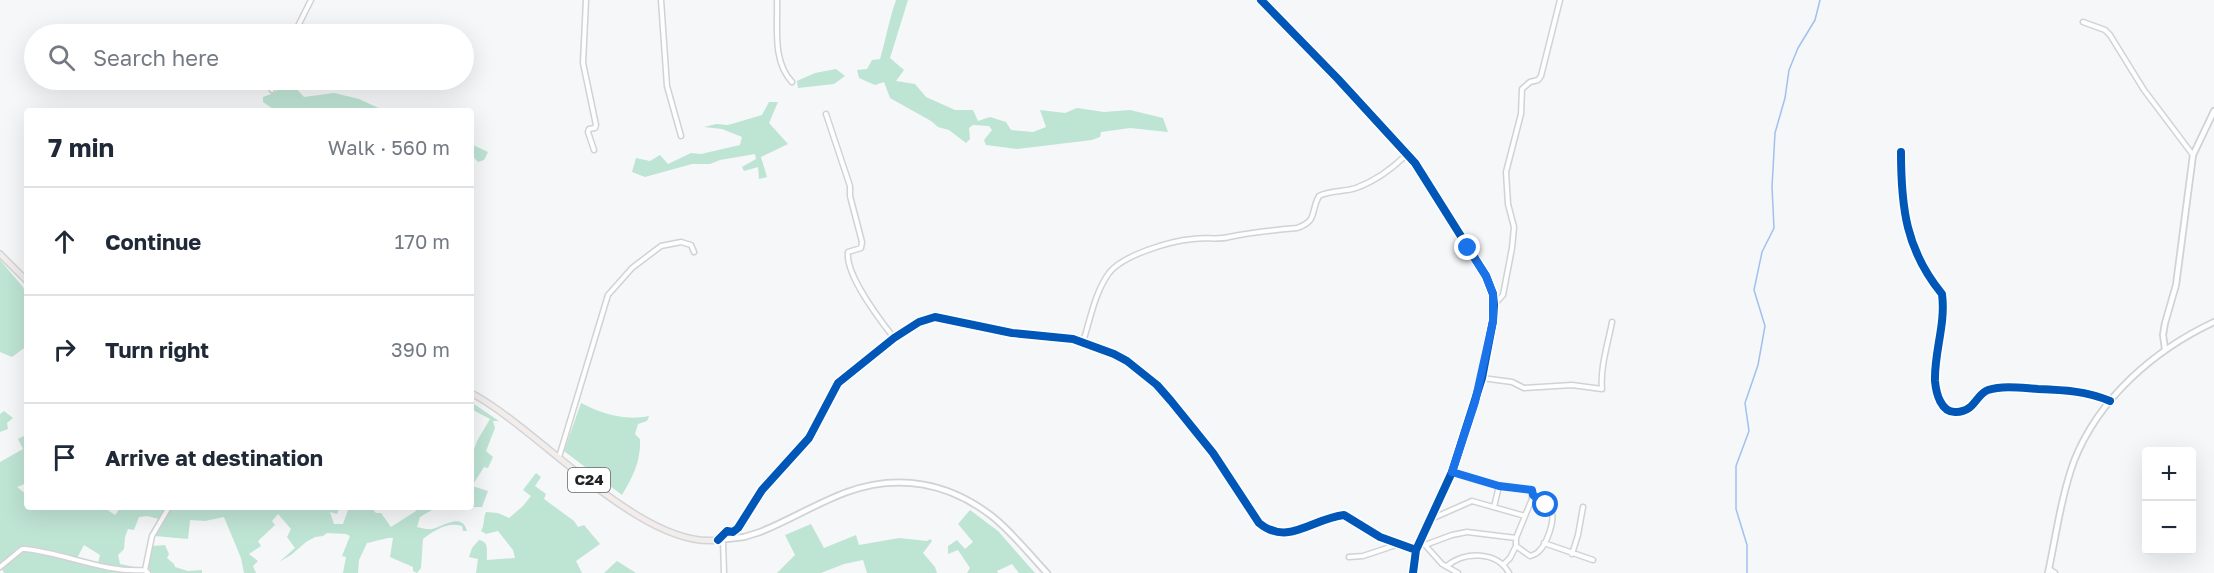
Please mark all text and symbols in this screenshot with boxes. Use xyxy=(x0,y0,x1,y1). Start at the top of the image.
search box xyxy=(24,24,474,90)
icon: search xyxy=(45,41,78,74)
text: Search here xyxy=(93,44,219,71)
text: 7 min xyxy=(48,132,114,163)
text: Walk · 560 m xyxy=(328,135,450,159)
icon: ahead xyxy=(48,225,81,258)
text: Continue xyxy=(105,228,201,255)
text: 170 m xyxy=(395,229,450,253)
route end xyxy=(1454,234,1480,260)
icon: right xyxy=(48,333,81,366)
text: Turn right xyxy=(105,336,209,363)
text: 390 m xyxy=(391,337,450,361)
icon: arrive xyxy=(48,441,81,474)
text: Arrive at destination xyxy=(105,444,323,471)
map controls xyxy=(2142,447,2196,555)
button: + xyxy=(2142,447,2196,501)
road number: C24 xyxy=(568,468,610,492)
route start xyxy=(1532,491,1558,517)
button: − xyxy=(2142,501,2196,555)

